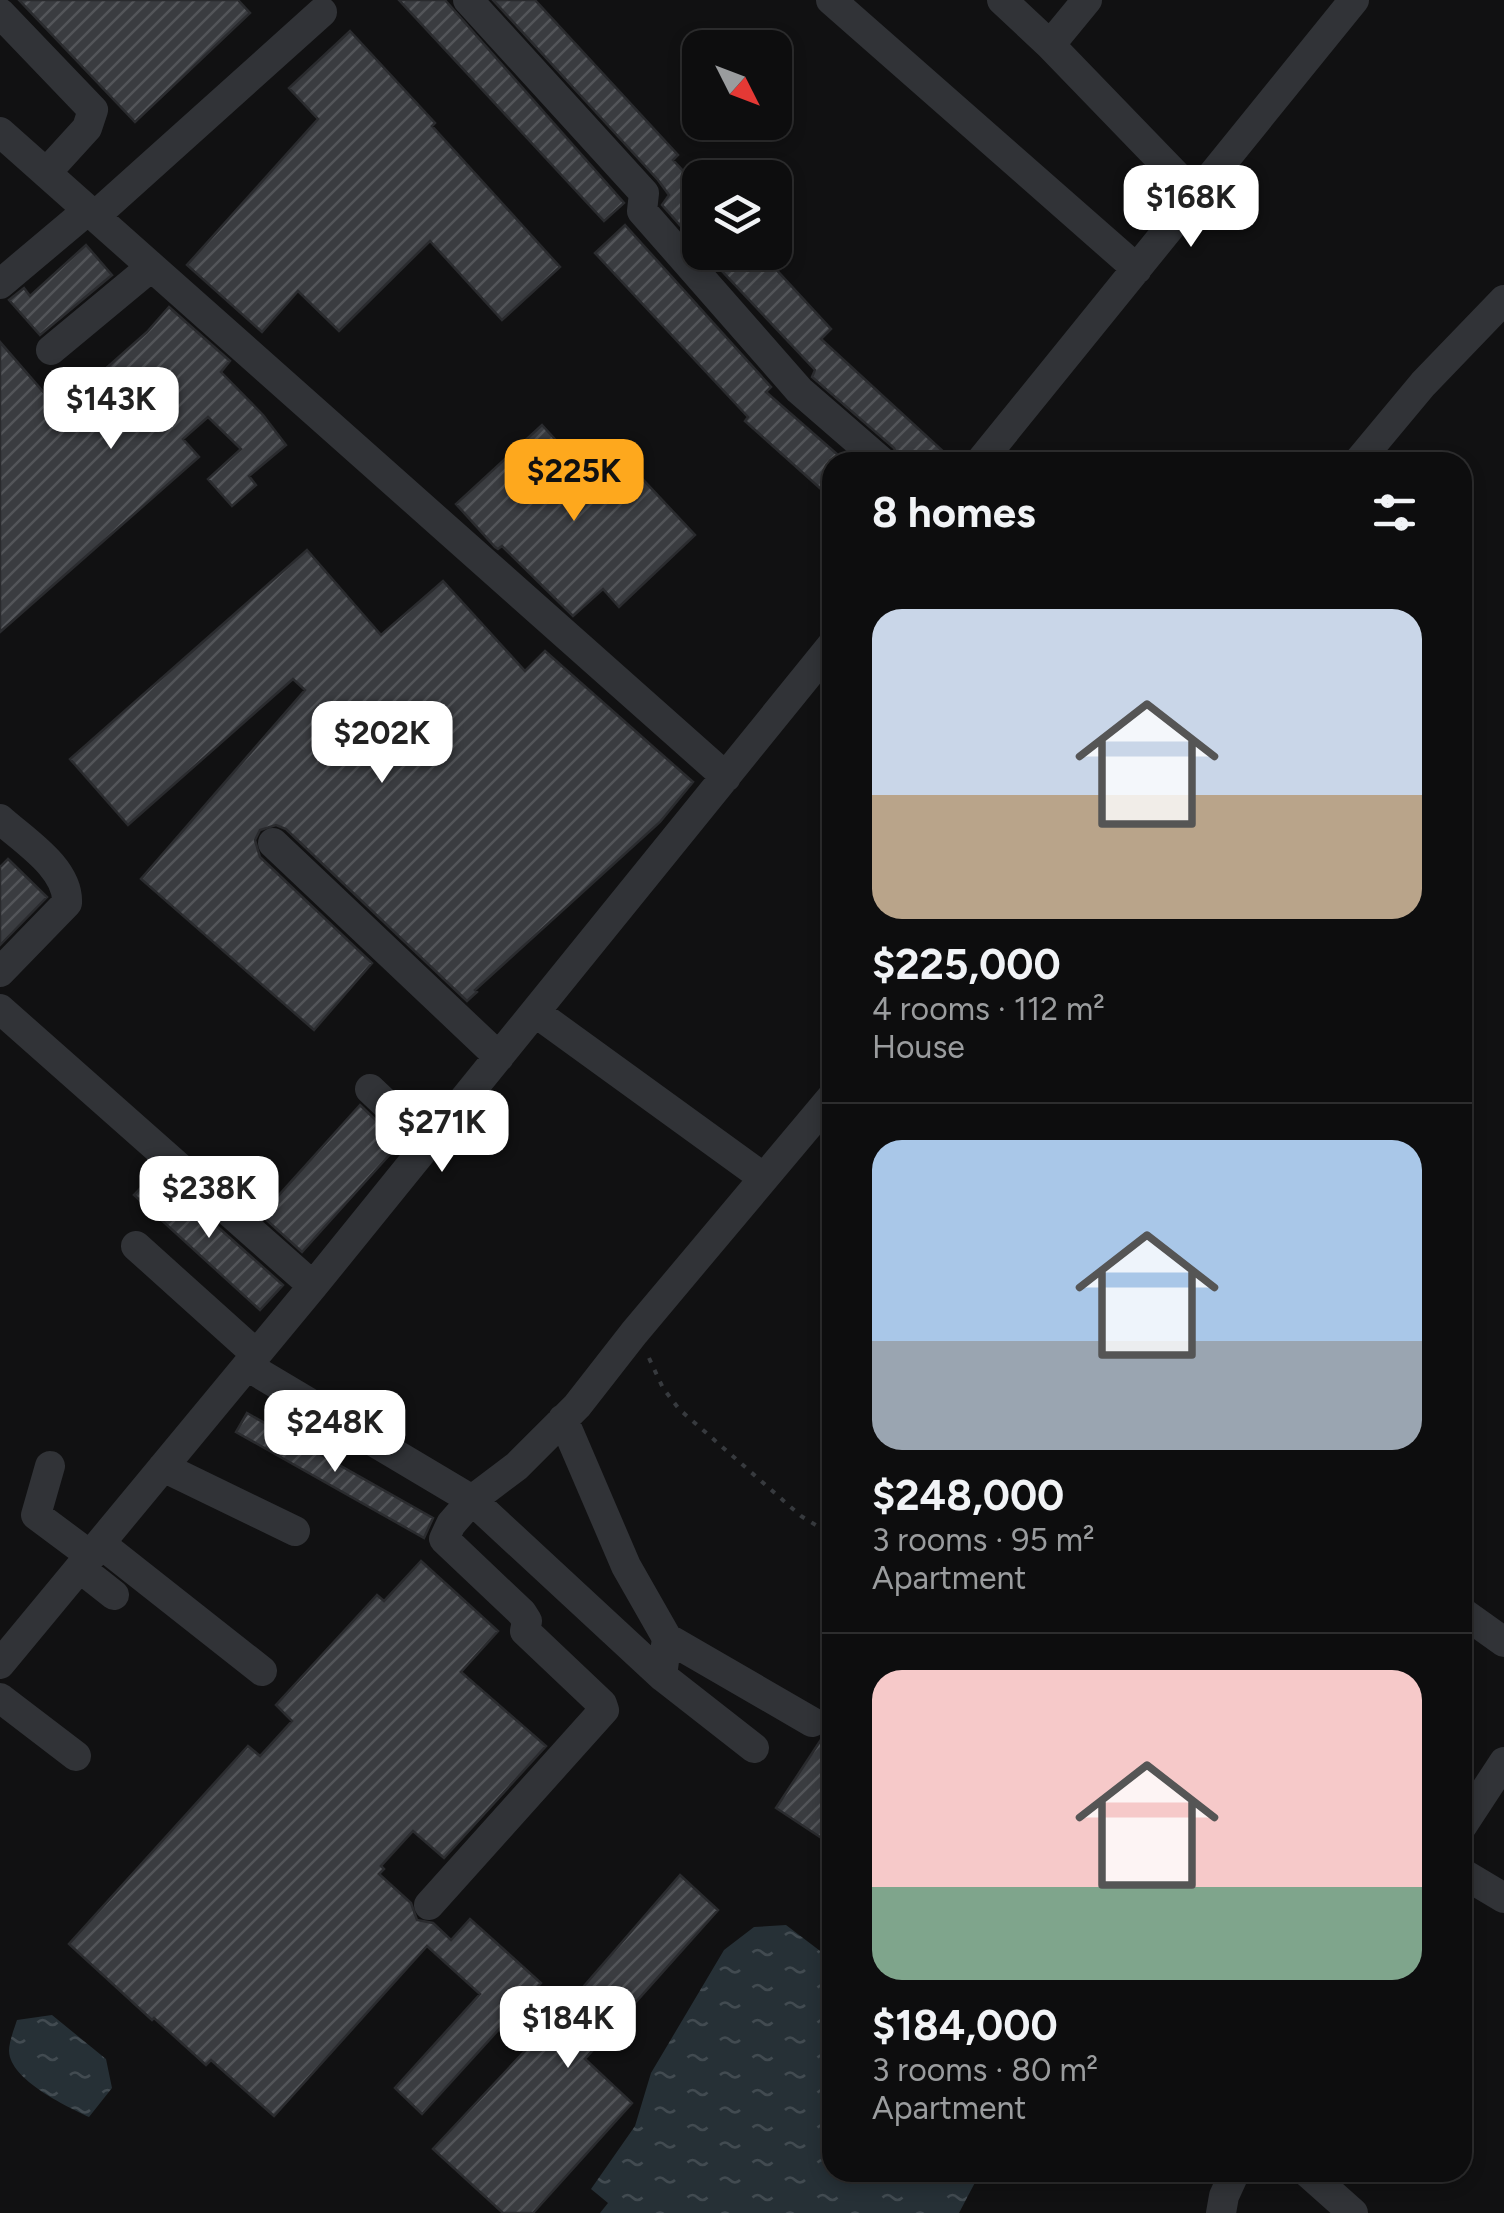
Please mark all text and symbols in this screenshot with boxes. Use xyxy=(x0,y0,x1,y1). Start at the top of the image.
north arrow xyxy=(682,30,792,140)
map controls xyxy=(682,30,792,270)
button: layers xyxy=(682,160,792,270)
pin: $168K xyxy=(1121,165,1261,250)
text: $168K xyxy=(1146,178,1236,216)
pin: $143K xyxy=(41,367,181,452)
text: $143K xyxy=(66,380,156,418)
pin: $225K xyxy=(504,439,644,524)
text: $225K xyxy=(527,452,621,490)
icon: filters xyxy=(1367,485,1422,540)
text: 8 homes xyxy=(872,487,1036,538)
icon: home xyxy=(1057,674,1237,854)
pin: $202K xyxy=(312,701,452,786)
text: $202K xyxy=(334,714,430,752)
text: $225,000 xyxy=(872,939,1061,990)
text: 4 rooms · 112 m² xyxy=(872,990,1105,1028)
text: House xyxy=(872,1028,965,1066)
pin: $271K xyxy=(372,1090,512,1175)
text: $271K xyxy=(398,1103,486,1141)
pin: $238K xyxy=(139,1156,279,1241)
text: $238K xyxy=(162,1169,256,1207)
icon: home xyxy=(1057,1205,1237,1385)
pin: $248K xyxy=(265,1390,405,1475)
text: $248K xyxy=(286,1403,384,1441)
text: $248,000 xyxy=(872,1470,1064,1521)
text: 3 rooms · 95 m² xyxy=(872,1521,1095,1559)
text: Apartment xyxy=(872,1559,1026,1597)
icon: home xyxy=(1057,1735,1237,1915)
pin: $184K xyxy=(498,1986,638,2071)
text: $184K xyxy=(522,1999,614,2037)
text: $184,000 xyxy=(872,2000,1058,2051)
text: 3 rooms · 80 m² xyxy=(872,2051,1098,2089)
text: Apartment xyxy=(872,2089,1026,2127)

